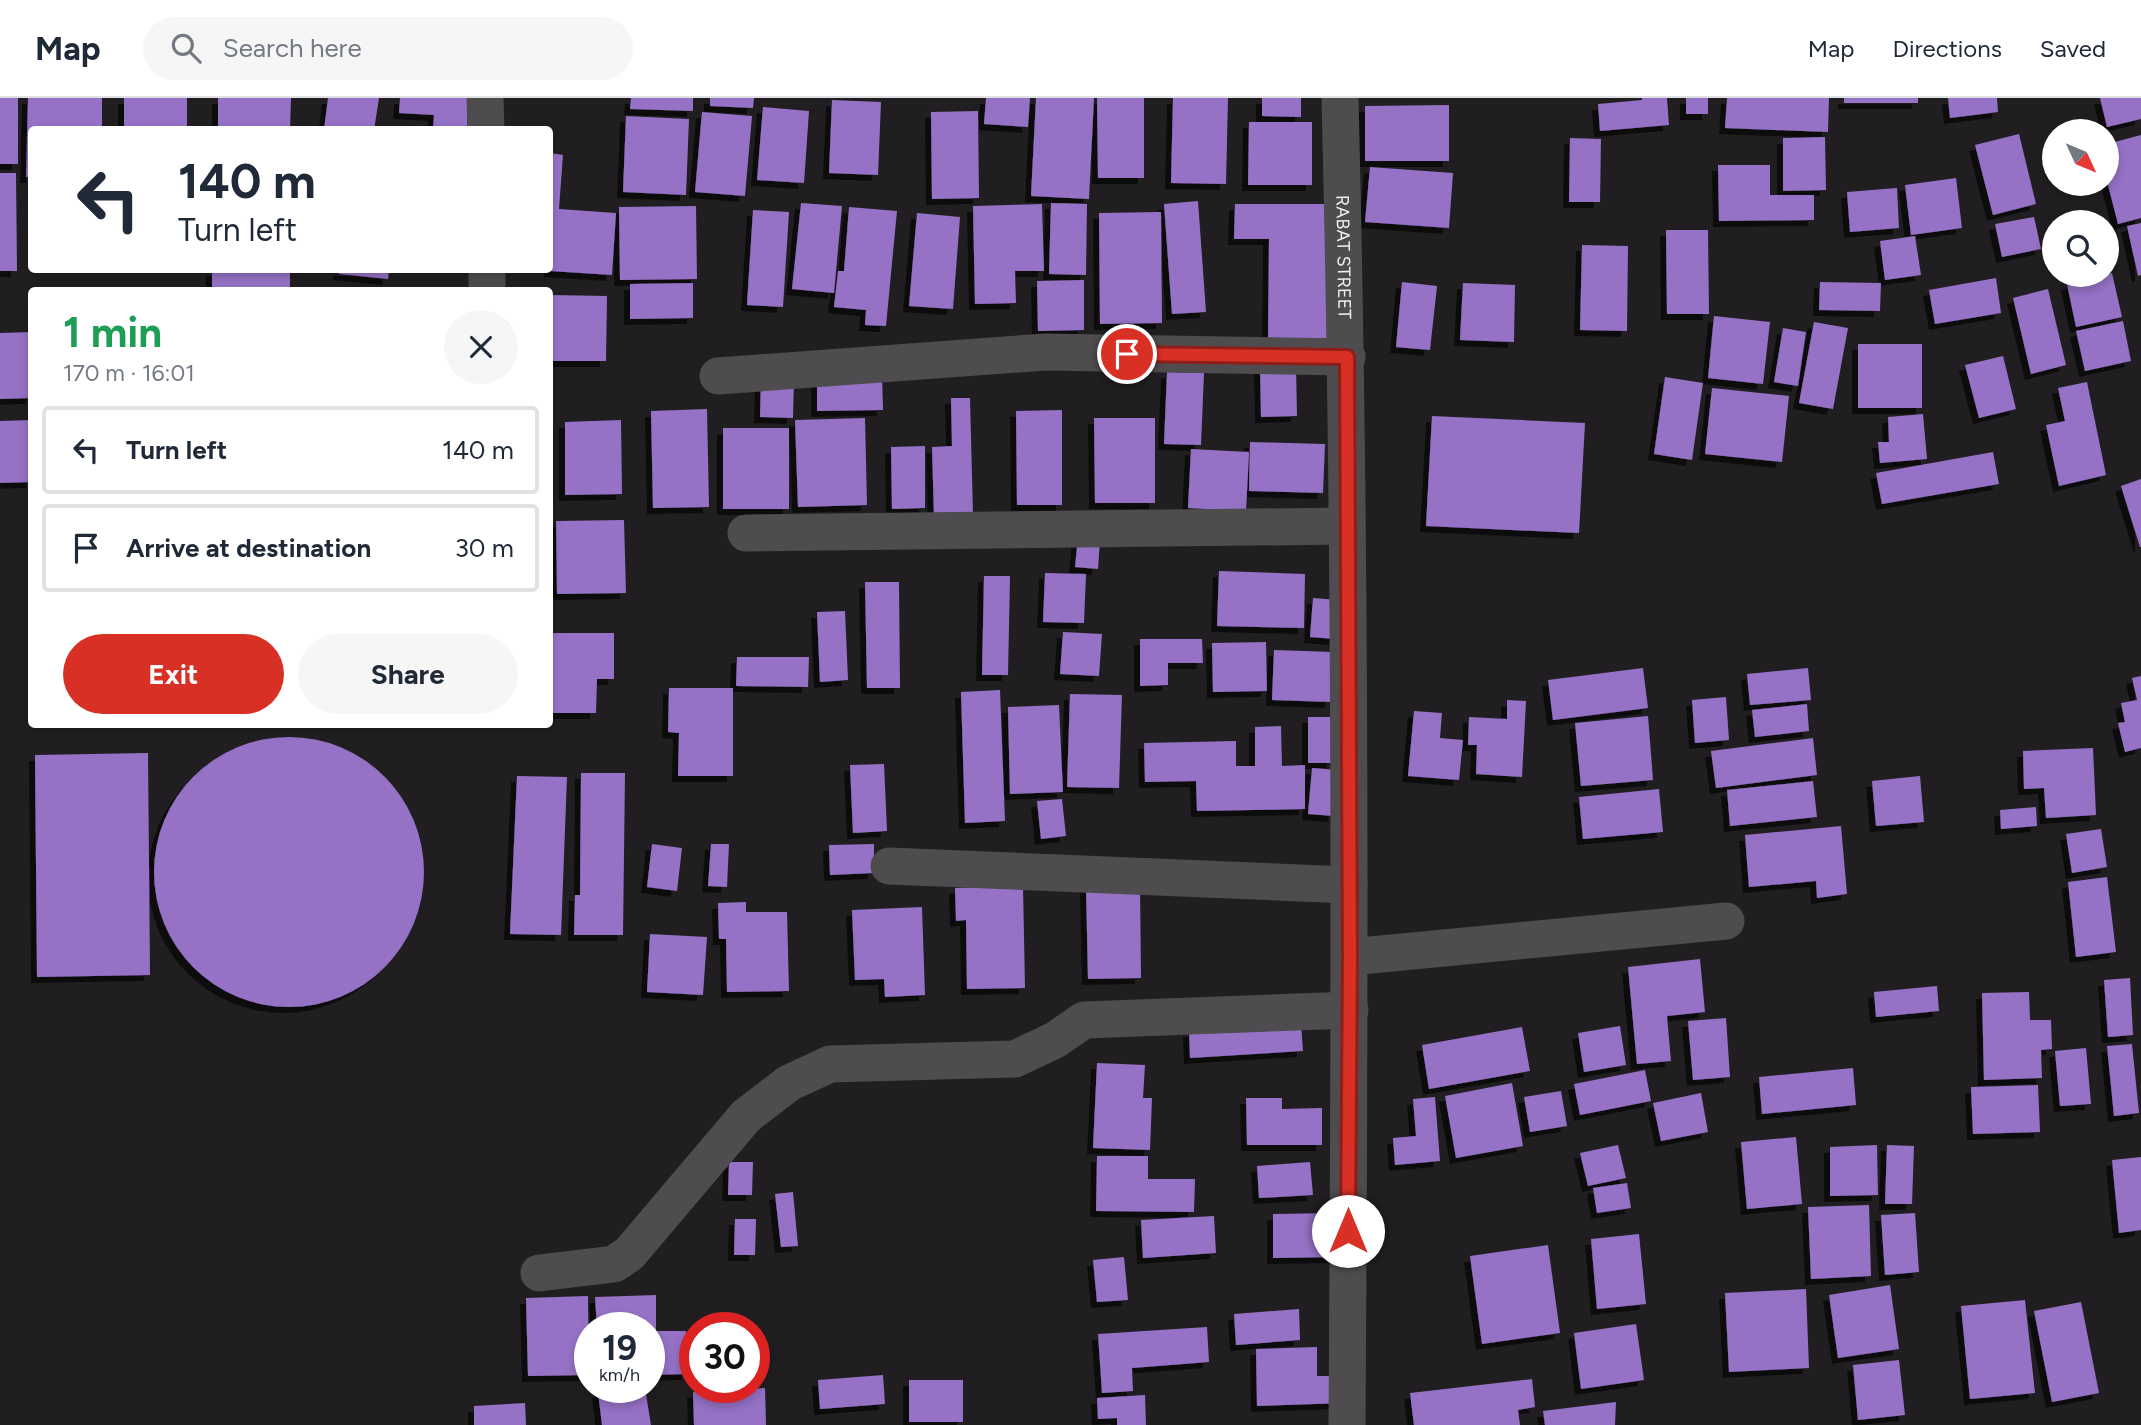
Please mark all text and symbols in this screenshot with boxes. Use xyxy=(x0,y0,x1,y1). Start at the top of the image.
search box xyxy=(143,17,633,80)
text: Map xyxy=(35,29,101,68)
icon: search xyxy=(167,29,205,67)
text: Search here xyxy=(223,32,362,64)
text: Map xyxy=(1808,34,1854,63)
text: Directions xyxy=(1892,34,2002,63)
text: Saved xyxy=(2040,34,2106,63)
north arrow xyxy=(2042,119,2119,196)
map controls xyxy=(2042,119,2119,287)
text: 140 m xyxy=(178,151,316,210)
icon: left xyxy=(63,154,154,245)
street label: RABAT STREET xyxy=(1331,195,1356,319)
button: search xyxy=(2042,210,2119,287)
text: Turn left xyxy=(178,211,297,249)
text: 1 min xyxy=(63,307,162,358)
button: close xyxy=(444,310,518,384)
pin xyxy=(1097,324,1157,384)
icon: arrive xyxy=(1108,335,1146,373)
text: 170 m · 16:01 xyxy=(63,359,195,387)
icon: left xyxy=(67,431,105,469)
text: Turn left xyxy=(126,434,227,466)
text: 140 m xyxy=(442,434,514,466)
icon: arrive xyxy=(67,529,105,567)
text: Arrive at destination xyxy=(126,532,371,564)
text: 30 m xyxy=(455,532,514,564)
button: Exit xyxy=(63,634,284,714)
button: Share xyxy=(298,634,518,714)
position arrow xyxy=(1311,1194,1385,1268)
speed limit sign: 30 xyxy=(679,1312,770,1403)
text: 19 xyxy=(602,1327,637,1369)
text: km/h xyxy=(599,1364,640,1386)

